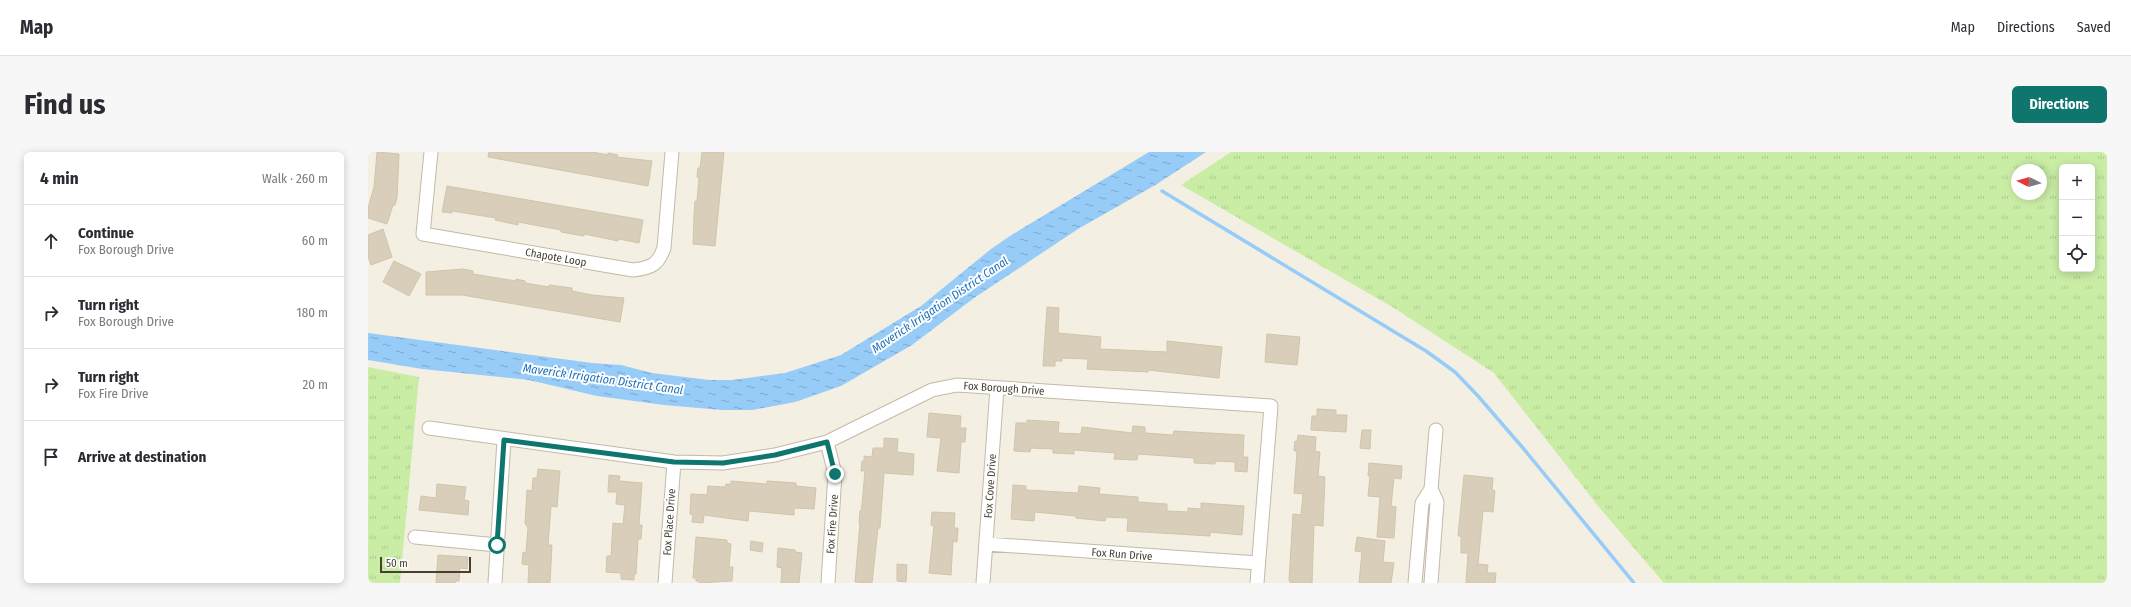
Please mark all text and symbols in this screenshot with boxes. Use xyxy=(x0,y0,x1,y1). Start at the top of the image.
text: Map xyxy=(20,16,53,39)
text: Map xyxy=(1951,19,1975,36)
text: Directions xyxy=(1997,19,2055,36)
text: Saved xyxy=(2077,19,2111,36)
button: Directions xyxy=(2012,86,2107,123)
text: Find us xyxy=(24,88,106,121)
north arrow xyxy=(2011,164,2047,200)
map controls xyxy=(2059,164,2095,272)
button: + xyxy=(2059,164,2095,200)
text: 4 min xyxy=(40,168,79,189)
text: Walk · 260 m xyxy=(262,171,328,186)
button: − xyxy=(2059,200,2095,236)
text: Continue xyxy=(78,224,134,242)
icon: ahead xyxy=(40,230,62,252)
text: 60 m xyxy=(302,233,328,248)
button: locate xyxy=(2059,236,2095,272)
text: Fox Borough Drive xyxy=(78,242,174,257)
street label: Chapote Loop xyxy=(524,246,588,269)
water label: Maverick Irrigation District Canal xyxy=(869,254,1011,356)
text: Turn right xyxy=(78,296,139,314)
icon: right xyxy=(40,302,62,324)
text: 180 m xyxy=(297,305,328,320)
text: Fox Borough Drive xyxy=(78,314,174,329)
water label: Maverick Irrigation District Canal xyxy=(522,361,684,397)
text: Turn right xyxy=(78,368,139,386)
icon: right xyxy=(40,374,62,396)
text: 20 m xyxy=(302,377,328,392)
street label: Fox Borough Drive xyxy=(963,379,1045,398)
text: Fox Fire Drive xyxy=(78,386,148,401)
icon: arrive xyxy=(40,446,62,468)
text: Arrive at destination xyxy=(78,448,206,466)
street label: Fox Cove Drive xyxy=(982,453,999,519)
route end xyxy=(826,465,844,483)
street label: Fox Place Drive xyxy=(661,488,678,556)
street label: Fox Fire Drive xyxy=(824,494,841,554)
route start xyxy=(488,536,506,554)
street label: Fox Run Drive xyxy=(1091,546,1153,563)
scale bar xyxy=(380,555,471,574)
text: 50 m xyxy=(386,557,408,570)

